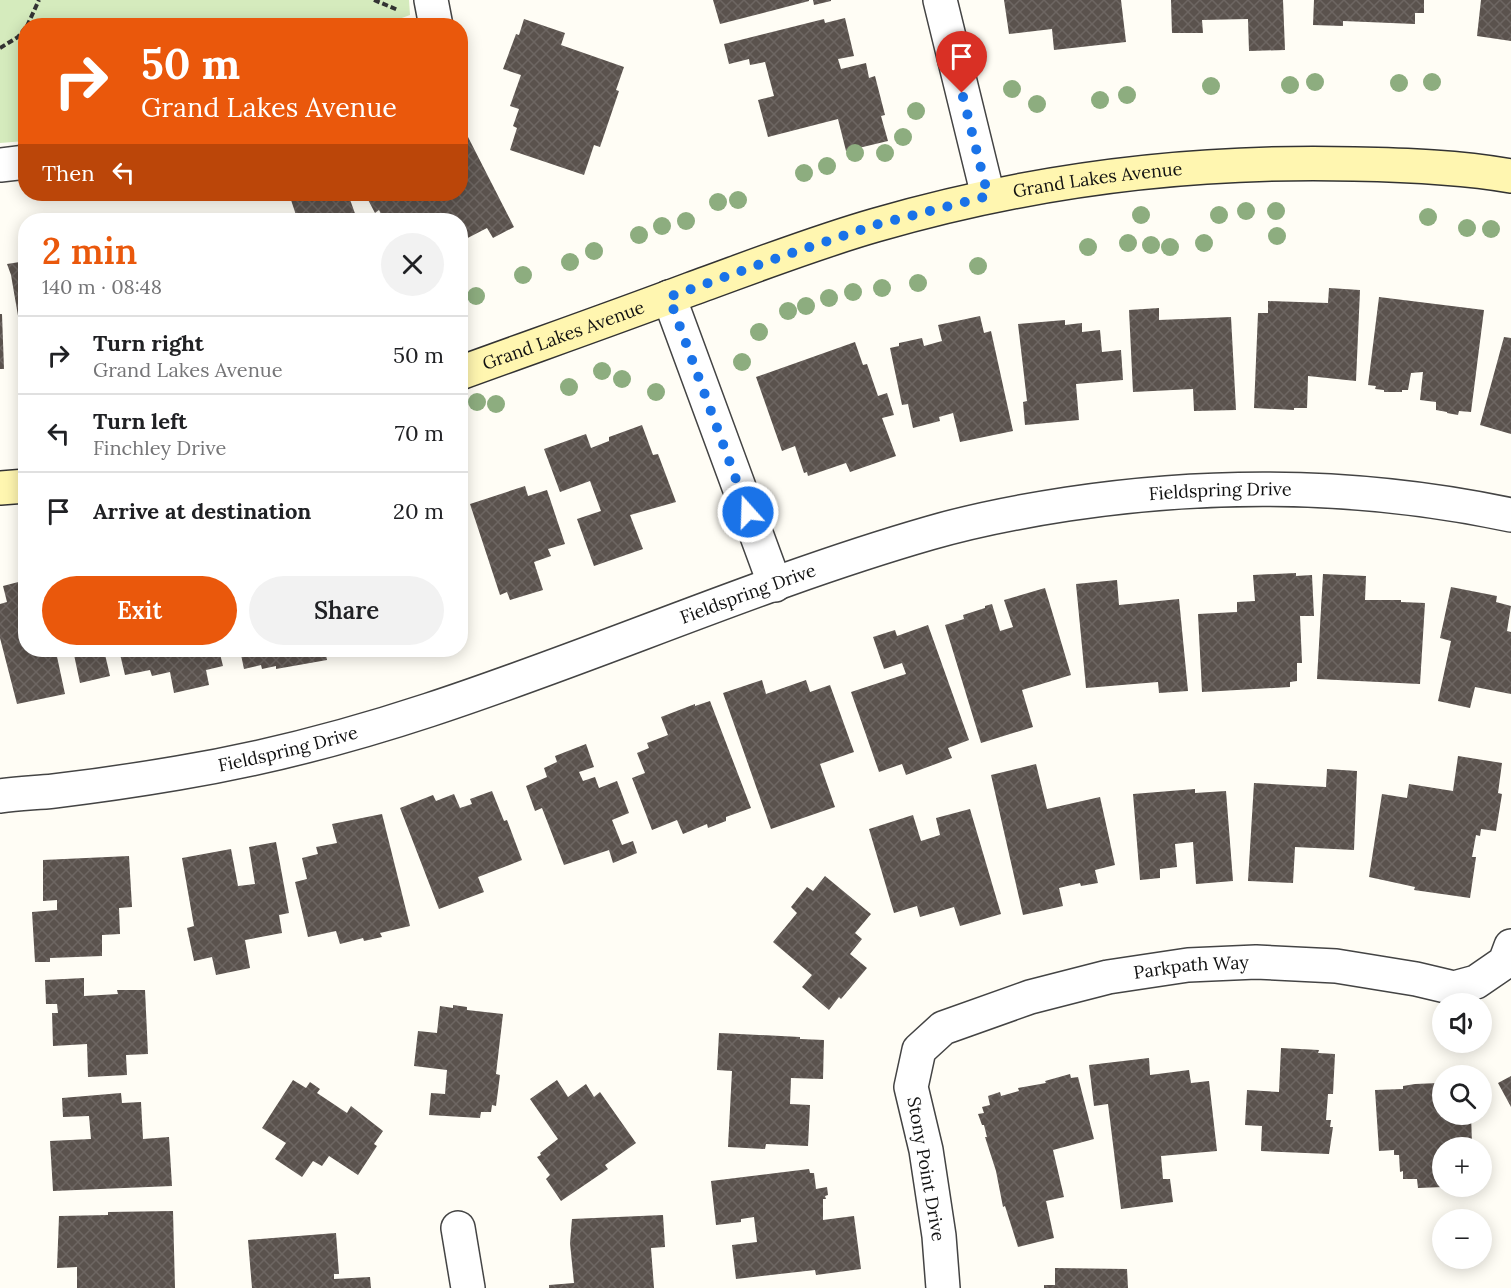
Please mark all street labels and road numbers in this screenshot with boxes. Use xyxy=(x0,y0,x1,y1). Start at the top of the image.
street label: Grand Lakes Avenue xyxy=(1011,157,1183,203)
street label: Grand Lakes Avenue xyxy=(479,295,648,375)
street label: Fieldspring Drive xyxy=(1148,477,1292,505)
street label: Fieldspring Drive xyxy=(677,558,819,629)
street label: Fieldspring Drive xyxy=(216,721,360,777)
street label: Parkpath Way xyxy=(1132,950,1250,984)
street label: Stony Point Drive xyxy=(902,1095,951,1243)

